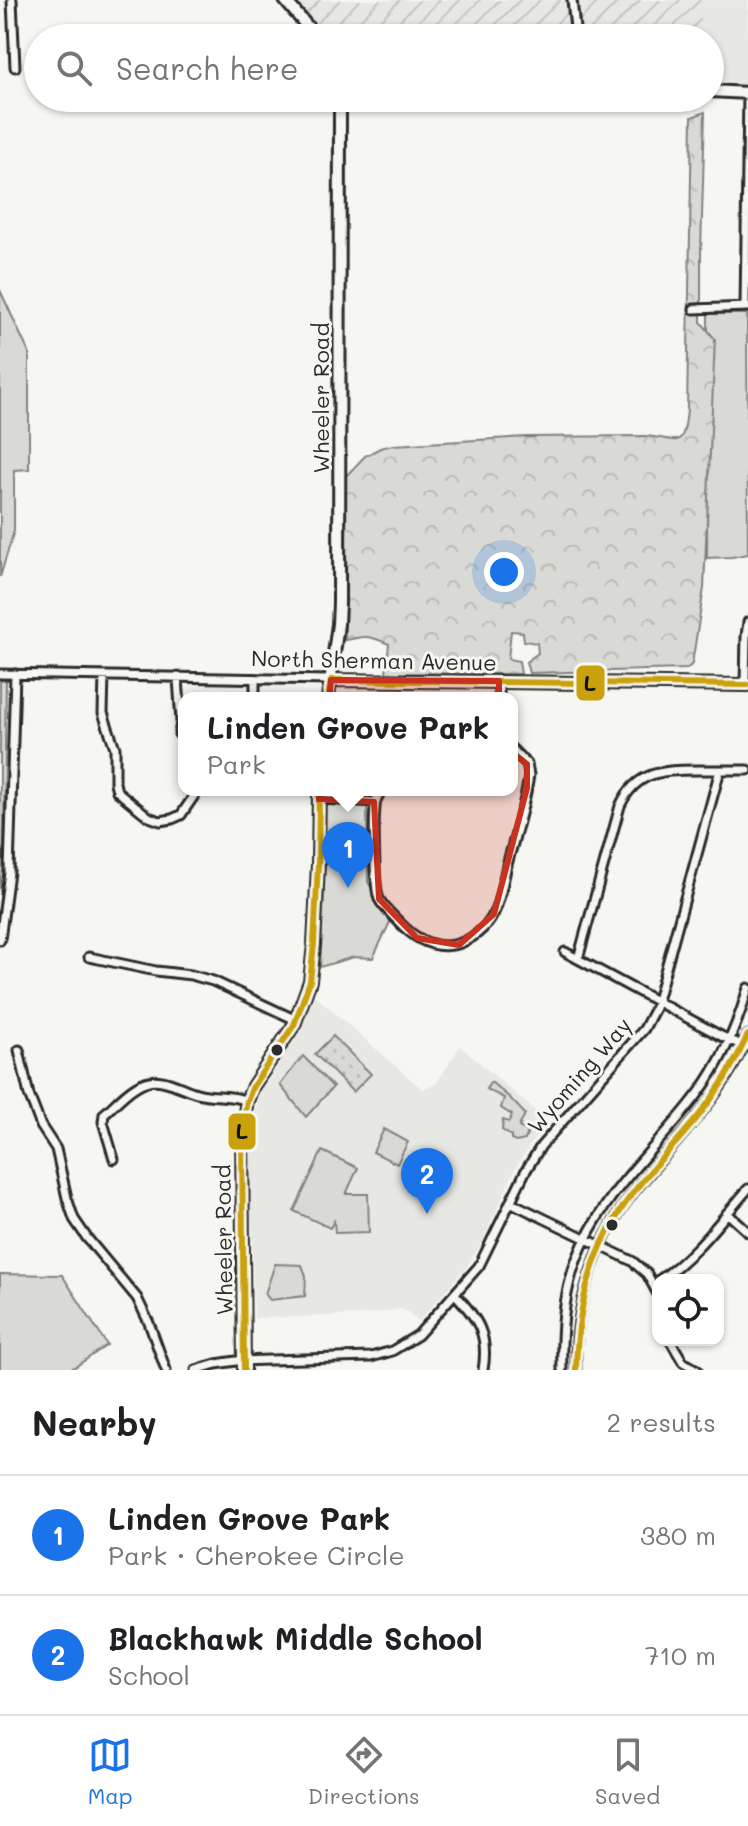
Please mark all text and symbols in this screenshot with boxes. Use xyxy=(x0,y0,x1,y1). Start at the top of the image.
search box xyxy=(24,24,724,112)
icon: search xyxy=(52,46,96,90)
text: Search here xyxy=(116,48,299,88)
street label: Wheeler Road xyxy=(306,322,335,474)
your location xyxy=(484,552,524,592)
street label: North Sherman Avenue xyxy=(251,643,497,677)
line badge: L xyxy=(575,664,606,702)
text: L xyxy=(584,668,597,697)
popup xyxy=(178,692,518,796)
text: Linden Grove Park xyxy=(207,707,489,747)
text: Park xyxy=(207,747,266,781)
pin: 1 xyxy=(322,822,374,888)
street label: Wyoming Way xyxy=(521,1011,637,1139)
unlabelled marker xyxy=(269,1042,285,1058)
line badge: L xyxy=(227,1112,257,1151)
text: L xyxy=(236,1116,249,1145)
pin: 2 xyxy=(401,1148,453,1214)
street label: Wheeler Road xyxy=(207,1164,239,1316)
unlabelled marker xyxy=(604,1217,620,1233)
map controls xyxy=(652,1274,724,1346)
button: locate xyxy=(652,1274,724,1346)
text: Nearby xyxy=(32,1400,157,1445)
text: 2 results xyxy=(607,1405,716,1439)
text: Linden Grove Park xyxy=(108,1498,390,1538)
text: 1 xyxy=(52,1518,64,1552)
text: 380 m xyxy=(640,1518,716,1552)
text: Park · Cherokee Circle xyxy=(108,1538,405,1572)
text: Blackhawk Middle School xyxy=(108,1618,483,1658)
text: 2 xyxy=(51,1638,65,1672)
text: 710 m xyxy=(645,1638,716,1672)
text: School xyxy=(108,1658,190,1692)
tab: Map xyxy=(88,1733,133,1810)
tab: Directions xyxy=(308,1733,420,1810)
tab: Saved xyxy=(595,1733,660,1810)

